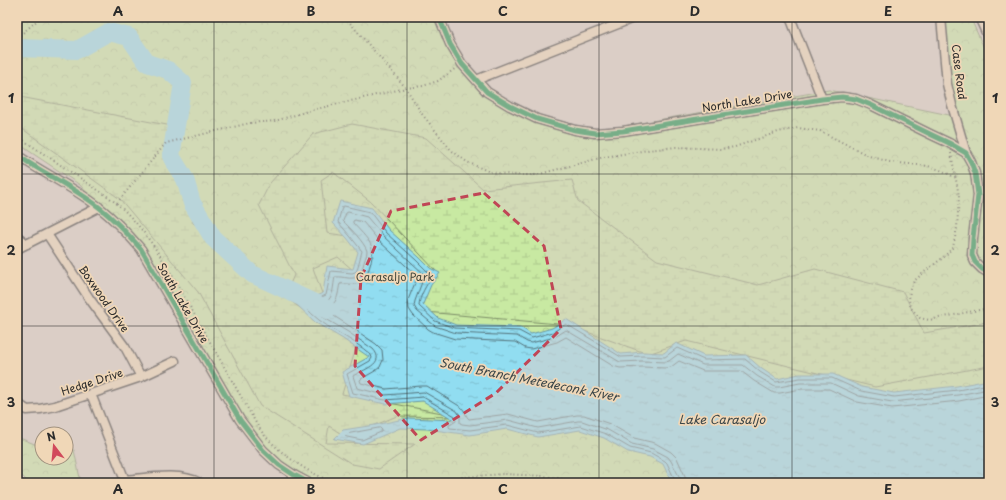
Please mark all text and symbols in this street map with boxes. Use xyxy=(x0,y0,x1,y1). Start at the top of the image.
text: A xyxy=(113,1,123,20)
text: B xyxy=(307,1,316,20)
text: C xyxy=(498,1,508,20)
text: D xyxy=(690,1,700,20)
text: E xyxy=(884,1,892,20)
street label: Case Road xyxy=(948,43,971,101)
street label: North Lake Drive xyxy=(701,85,793,116)
text: 1 xyxy=(8,88,14,107)
text: 1 xyxy=(992,88,998,107)
text: 2 xyxy=(6,240,16,259)
text: 2 xyxy=(990,240,1000,259)
street label: South Lake Drive xyxy=(153,259,213,346)
street label: Boxwood Drive xyxy=(75,262,134,336)
park label: Carasaljo Park xyxy=(356,268,435,285)
water label: South Branch Metedeconk River xyxy=(438,353,622,405)
street label: Hedge Drive xyxy=(59,364,125,399)
text: 3 xyxy=(7,392,16,411)
text: 3 xyxy=(991,392,1000,411)
water label: Lake Carasaljo xyxy=(679,410,767,428)
north arrow xyxy=(34,426,74,466)
text: N xyxy=(45,426,58,445)
text: A xyxy=(113,479,123,498)
text: B xyxy=(307,479,316,498)
text: C xyxy=(498,479,508,498)
text: D xyxy=(690,479,700,498)
text: E xyxy=(884,479,892,498)

